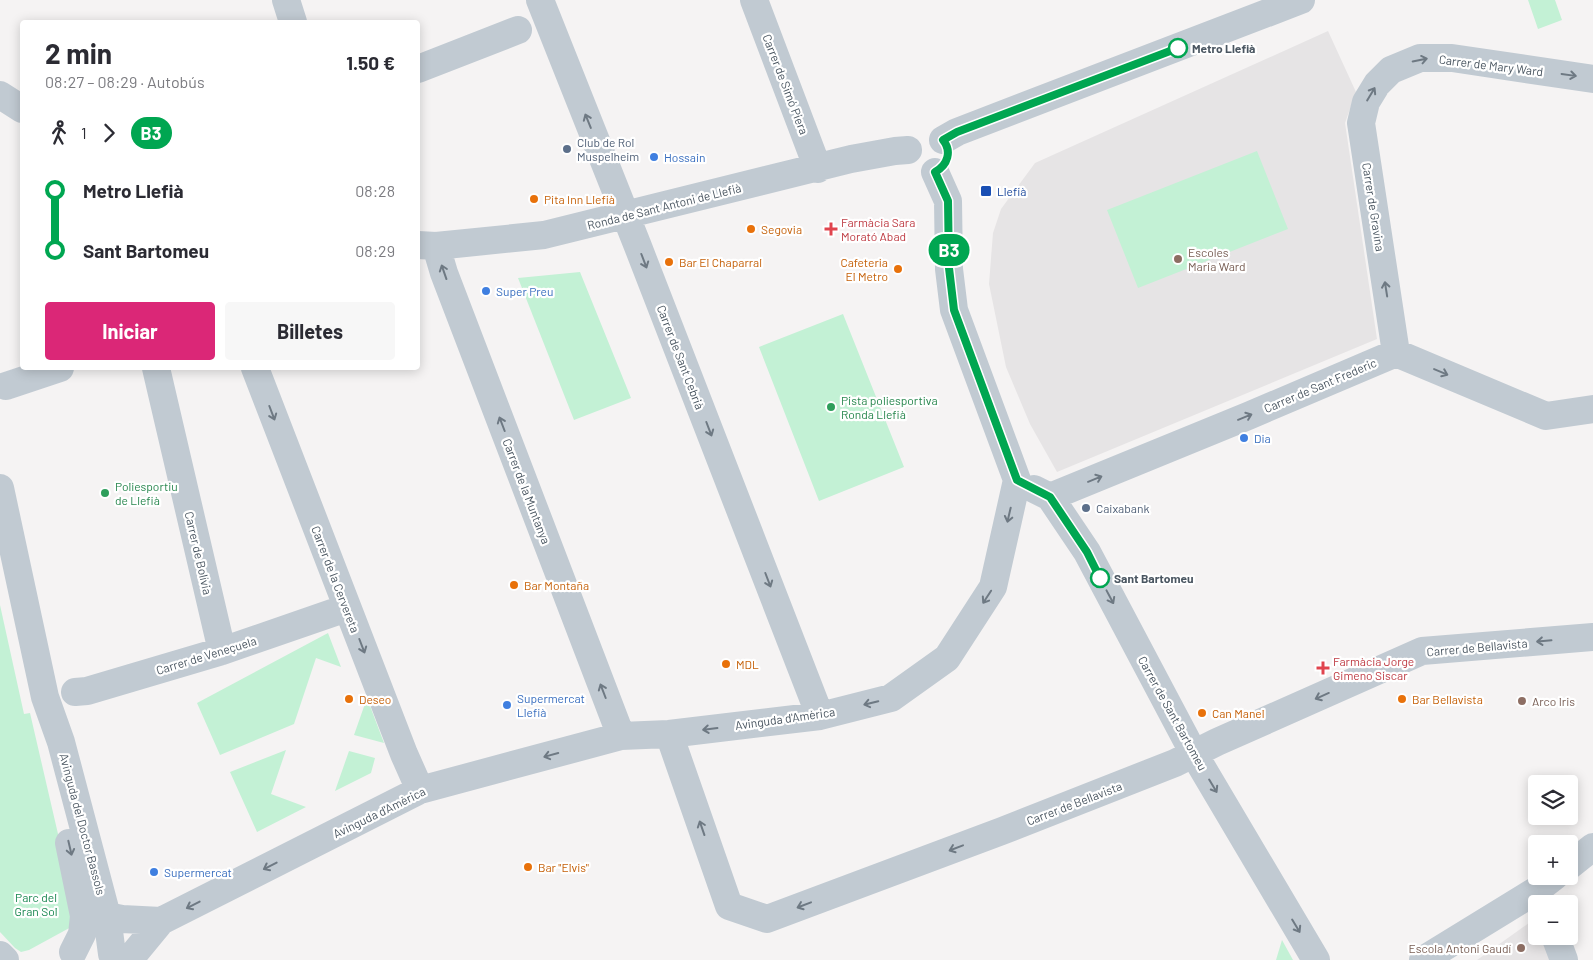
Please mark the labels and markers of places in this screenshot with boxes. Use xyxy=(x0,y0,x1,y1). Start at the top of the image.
marker: Metro Llefià xyxy=(1168,38,1188,58)
place label: Metro Llefià xyxy=(1192,41,1255,55)
place label: Club de Rol Muspelheim xyxy=(577,135,639,163)
marker: Club de Rol Muspelheim xyxy=(561,143,573,155)
place label: Hossain xyxy=(664,150,705,164)
marker: Hossain xyxy=(648,151,660,163)
marker: Llefià xyxy=(979,184,993,198)
place label: Llefià xyxy=(997,184,1026,198)
place label: Pita Inn Llefià xyxy=(544,192,615,206)
marker: Pita Inn Llefià xyxy=(528,193,540,205)
place label: Farmàcia Sara Morató Abad xyxy=(841,215,915,243)
place label: Segovia xyxy=(761,222,802,236)
marker: Segovia xyxy=(745,223,757,235)
marker: Farmàcia Sara Morató Abad xyxy=(825,223,837,235)
place label: Escoles Maria Ward xyxy=(1188,245,1246,273)
marker: Escoles Maria Ward xyxy=(1172,253,1184,265)
place label: Bar El Chaparral xyxy=(679,255,762,269)
place label: Cafeteria El Metro xyxy=(841,255,888,283)
marker: Bar El Chaparral xyxy=(663,256,675,268)
marker: Cafeteria El Metro xyxy=(892,263,904,275)
place label: Super Preu xyxy=(496,284,553,298)
marker: Super Preu xyxy=(480,285,492,297)
place label: Pista poliesportiva Ronda Llefià xyxy=(841,393,938,421)
marker: Pista poliesportiva Ronda Llefià xyxy=(825,401,837,413)
place label: Dia xyxy=(1254,431,1271,445)
marker: Dia xyxy=(1238,432,1250,444)
place label: Poliesportiu de Llefià xyxy=(115,479,178,507)
marker: Poliesportiu de Llefià xyxy=(99,487,111,499)
place label: Caixabank xyxy=(1096,501,1149,515)
marker: Caixabank xyxy=(1080,502,1092,514)
marker: Sant Bartomeu xyxy=(1090,568,1110,588)
place label: Sant Bartomeu xyxy=(1114,571,1194,585)
place label: Bar Montaña xyxy=(524,578,589,592)
marker: Bar Montaña xyxy=(508,579,520,591)
place label: Farmàcia Jorge Gimeno Siscar xyxy=(1333,654,1414,682)
place label: MDL xyxy=(736,657,759,671)
marker: MDL xyxy=(720,658,732,670)
marker: Farmàcia Jorge Gimeno Siscar xyxy=(1317,662,1329,674)
place label: Supermercat Llefià xyxy=(517,691,585,719)
place label: Deseo xyxy=(359,692,391,706)
place label: Bar Bellavista xyxy=(1412,692,1483,706)
marker: Deseo xyxy=(343,693,355,705)
marker: Bar Bellavista xyxy=(1396,693,1408,705)
place label: Arco Iris xyxy=(1532,694,1575,708)
marker: Arco Iris xyxy=(1516,695,1528,707)
marker: Supermercat Llefià xyxy=(501,699,513,711)
place label: Can Manel xyxy=(1212,706,1264,720)
marker: Can Manel xyxy=(1196,707,1208,719)
place label: Bar "Elvis" xyxy=(538,860,589,874)
marker: Bar "Elvis" xyxy=(522,861,534,873)
place label: Supermercat xyxy=(164,865,232,879)
marker: Supermercat xyxy=(148,866,160,878)
place label: Escola Antoni Gaudí xyxy=(1409,941,1511,955)
marker: Escola Antoni Gaudí xyxy=(1515,942,1527,954)

